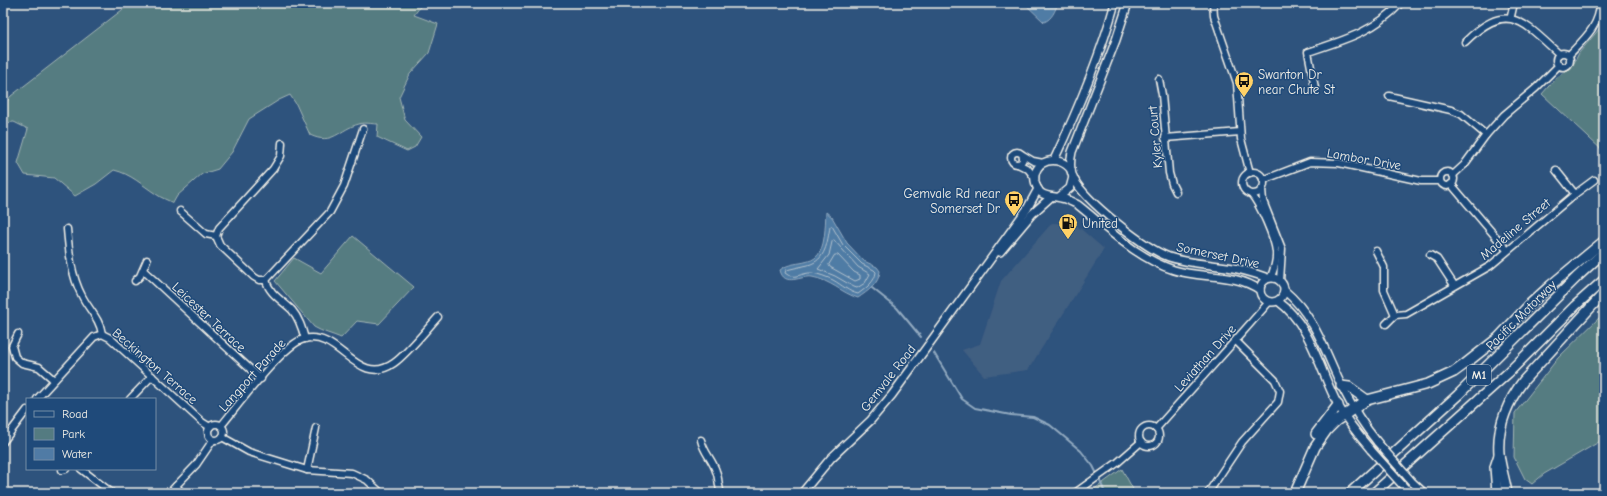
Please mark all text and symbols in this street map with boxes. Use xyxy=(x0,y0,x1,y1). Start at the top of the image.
place label: Swanton Dr near Chute St xyxy=(1258,67,1336,97)
bus stop icon: Swanton Dr near Chute St xyxy=(1233,70,1255,98)
street label: Kyler Court xyxy=(1145,104,1165,169)
street label: Lambor Drive xyxy=(1326,145,1403,173)
place label: Gemvale Rd near Somerset Dr xyxy=(903,186,1001,216)
bus stop icon: Gemvale Rd near Somerset Dr xyxy=(1003,189,1025,217)
street label: Madeline Street xyxy=(1477,194,1554,263)
fuel station icon: United xyxy=(1057,212,1079,240)
place label: United xyxy=(1082,216,1118,231)
street label: Somerset Drive xyxy=(1175,239,1261,271)
street label: Pacific Motorway xyxy=(1483,277,1559,353)
street label: Leicester Terrace xyxy=(169,279,249,355)
street label: Leviathan Drive xyxy=(1171,321,1239,395)
street label: Beckington Terrace xyxy=(109,325,201,407)
street label: Langport Parade xyxy=(215,335,289,414)
street label: Gemvale Road xyxy=(857,342,919,414)
road number: M1 xyxy=(1467,365,1491,385)
legend xyxy=(26,398,156,470)
text: Road xyxy=(62,407,88,421)
text: Park xyxy=(62,427,85,441)
text: Water xyxy=(62,447,92,461)

